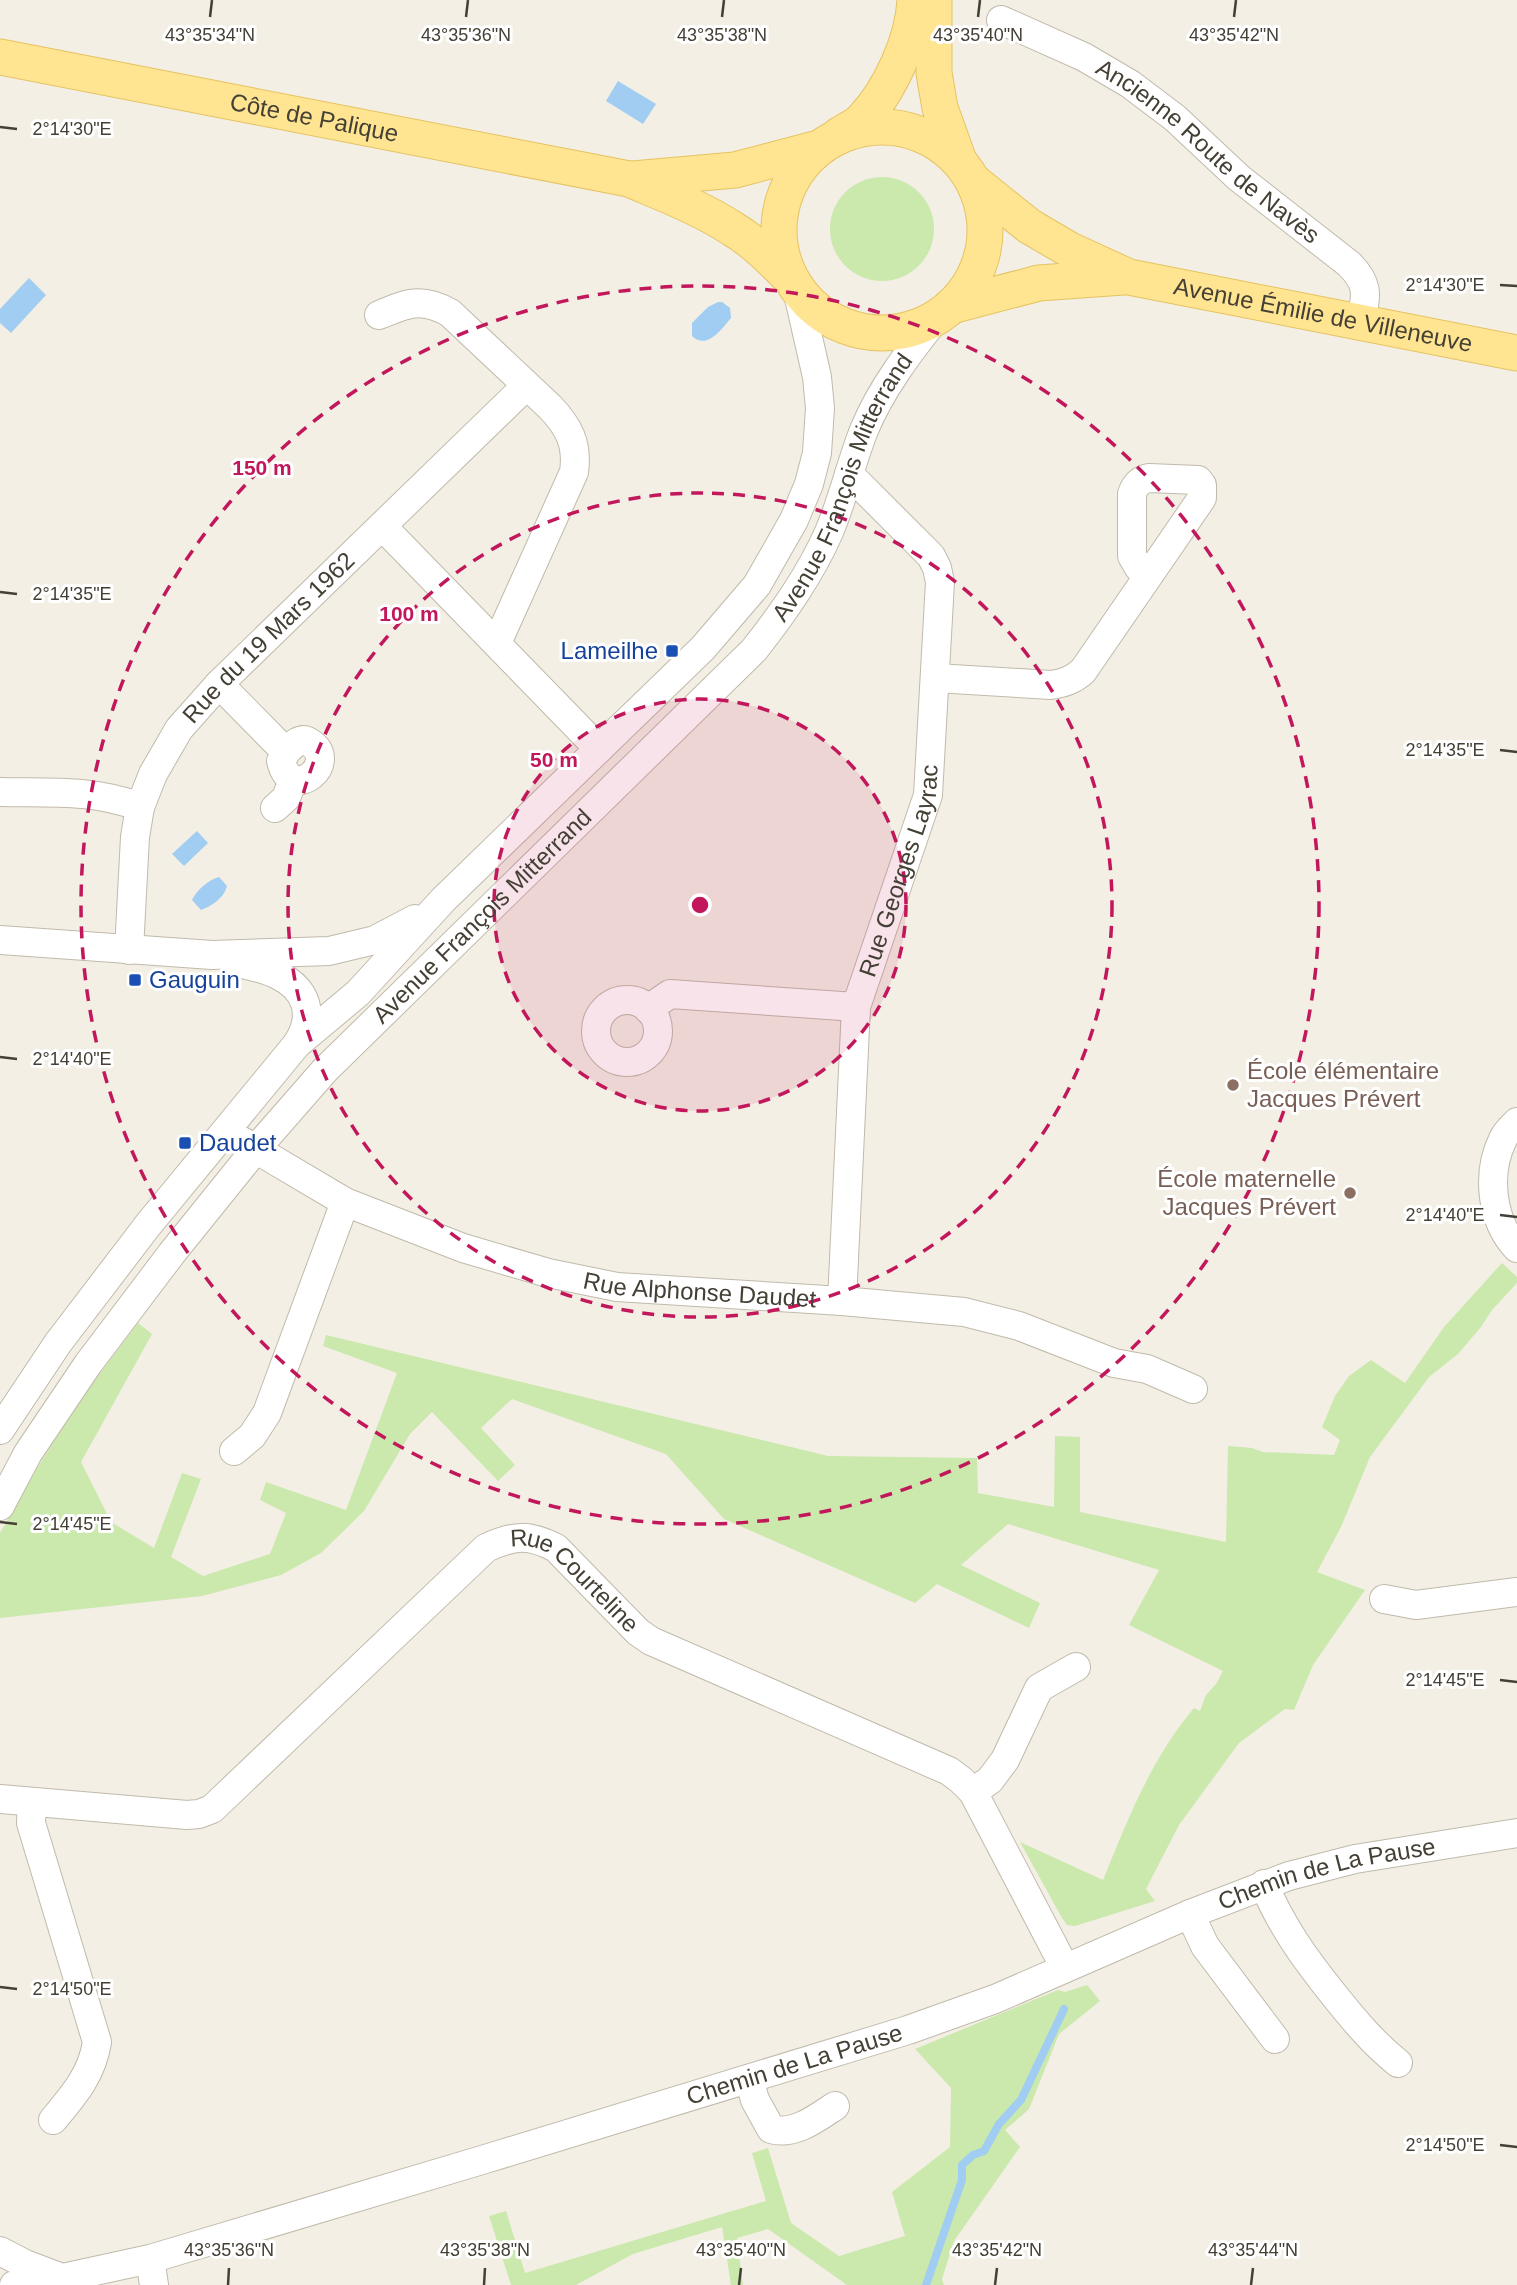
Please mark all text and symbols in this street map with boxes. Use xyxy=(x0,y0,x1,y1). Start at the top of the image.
text: 43°35'34"N xyxy=(165,25,255,45)
text: 43°35'36"N xyxy=(421,25,511,45)
text: 43°35'38"N xyxy=(677,25,767,45)
text: 43°35'40"N xyxy=(933,25,1023,45)
text: 43°35'42"N xyxy=(1189,25,1279,45)
street label: Ancienne Route de Navès xyxy=(1092,53,1325,249)
street label: Côte de Palique xyxy=(228,88,401,147)
text: 2°14'30"E xyxy=(32,119,112,139)
street label: Avenue Émilie de Villeneuve xyxy=(1172,272,1475,357)
text: 2°14'30"E xyxy=(1405,275,1485,295)
street label: Avenue François Mitterrand xyxy=(766,348,918,626)
text: 150 m xyxy=(232,456,292,479)
street label: Rue du 19 Mars 1962 xyxy=(177,546,360,728)
text: 2°14'35"E xyxy=(32,584,112,604)
text: 100 m xyxy=(379,602,439,625)
place label: Lameilhe xyxy=(561,637,658,664)
marker: Lameilhe xyxy=(664,643,680,659)
text: 2°14'35"E xyxy=(1405,740,1485,760)
text: 50 m xyxy=(530,748,578,771)
street label: Rue Georges Layrac xyxy=(853,764,943,980)
street label: Avenue François Mitterrand xyxy=(367,803,597,1028)
centre of rings xyxy=(688,893,712,917)
place label: Gauguin xyxy=(149,966,240,993)
marker: Gauguin xyxy=(127,972,143,988)
text: 2°14'40"E xyxy=(32,1049,112,1069)
place label: École élémentaire Jacques Prévert xyxy=(1247,1057,1439,1112)
marker: École élémentaire Jacques Prévert xyxy=(1225,1077,1241,1093)
place label: Daudet xyxy=(199,1129,277,1156)
marker: Daudet xyxy=(177,1135,193,1151)
place label: École maternelle Jacques Prévert xyxy=(1157,1165,1336,1220)
marker: École maternelle Jacques Prévert xyxy=(1342,1185,1358,1201)
text: 2°14'40"E xyxy=(1405,1205,1485,1225)
street label: Rue Alphonse Daudet xyxy=(581,1266,817,1312)
text: 2°14'45"E xyxy=(32,1514,112,1534)
street label: Rue Courteline xyxy=(509,1523,645,1638)
text: 2°14'45"E xyxy=(1405,1670,1485,1690)
street label: Chemin de La Pause xyxy=(1214,1832,1437,1915)
text: 2°14'50"E xyxy=(32,1979,112,1999)
street label: Chemin de La Pause xyxy=(683,2018,906,2110)
text: 2°14'50"E xyxy=(1405,2135,1485,2155)
text: 43°35'36"N xyxy=(184,2240,274,2260)
text: 43°35'38"N xyxy=(440,2240,530,2260)
text: 43°35'40"N xyxy=(696,2240,786,2260)
text: 43°35'42"N xyxy=(952,2240,1042,2260)
text: 43°35'44"N xyxy=(1208,2240,1298,2260)

